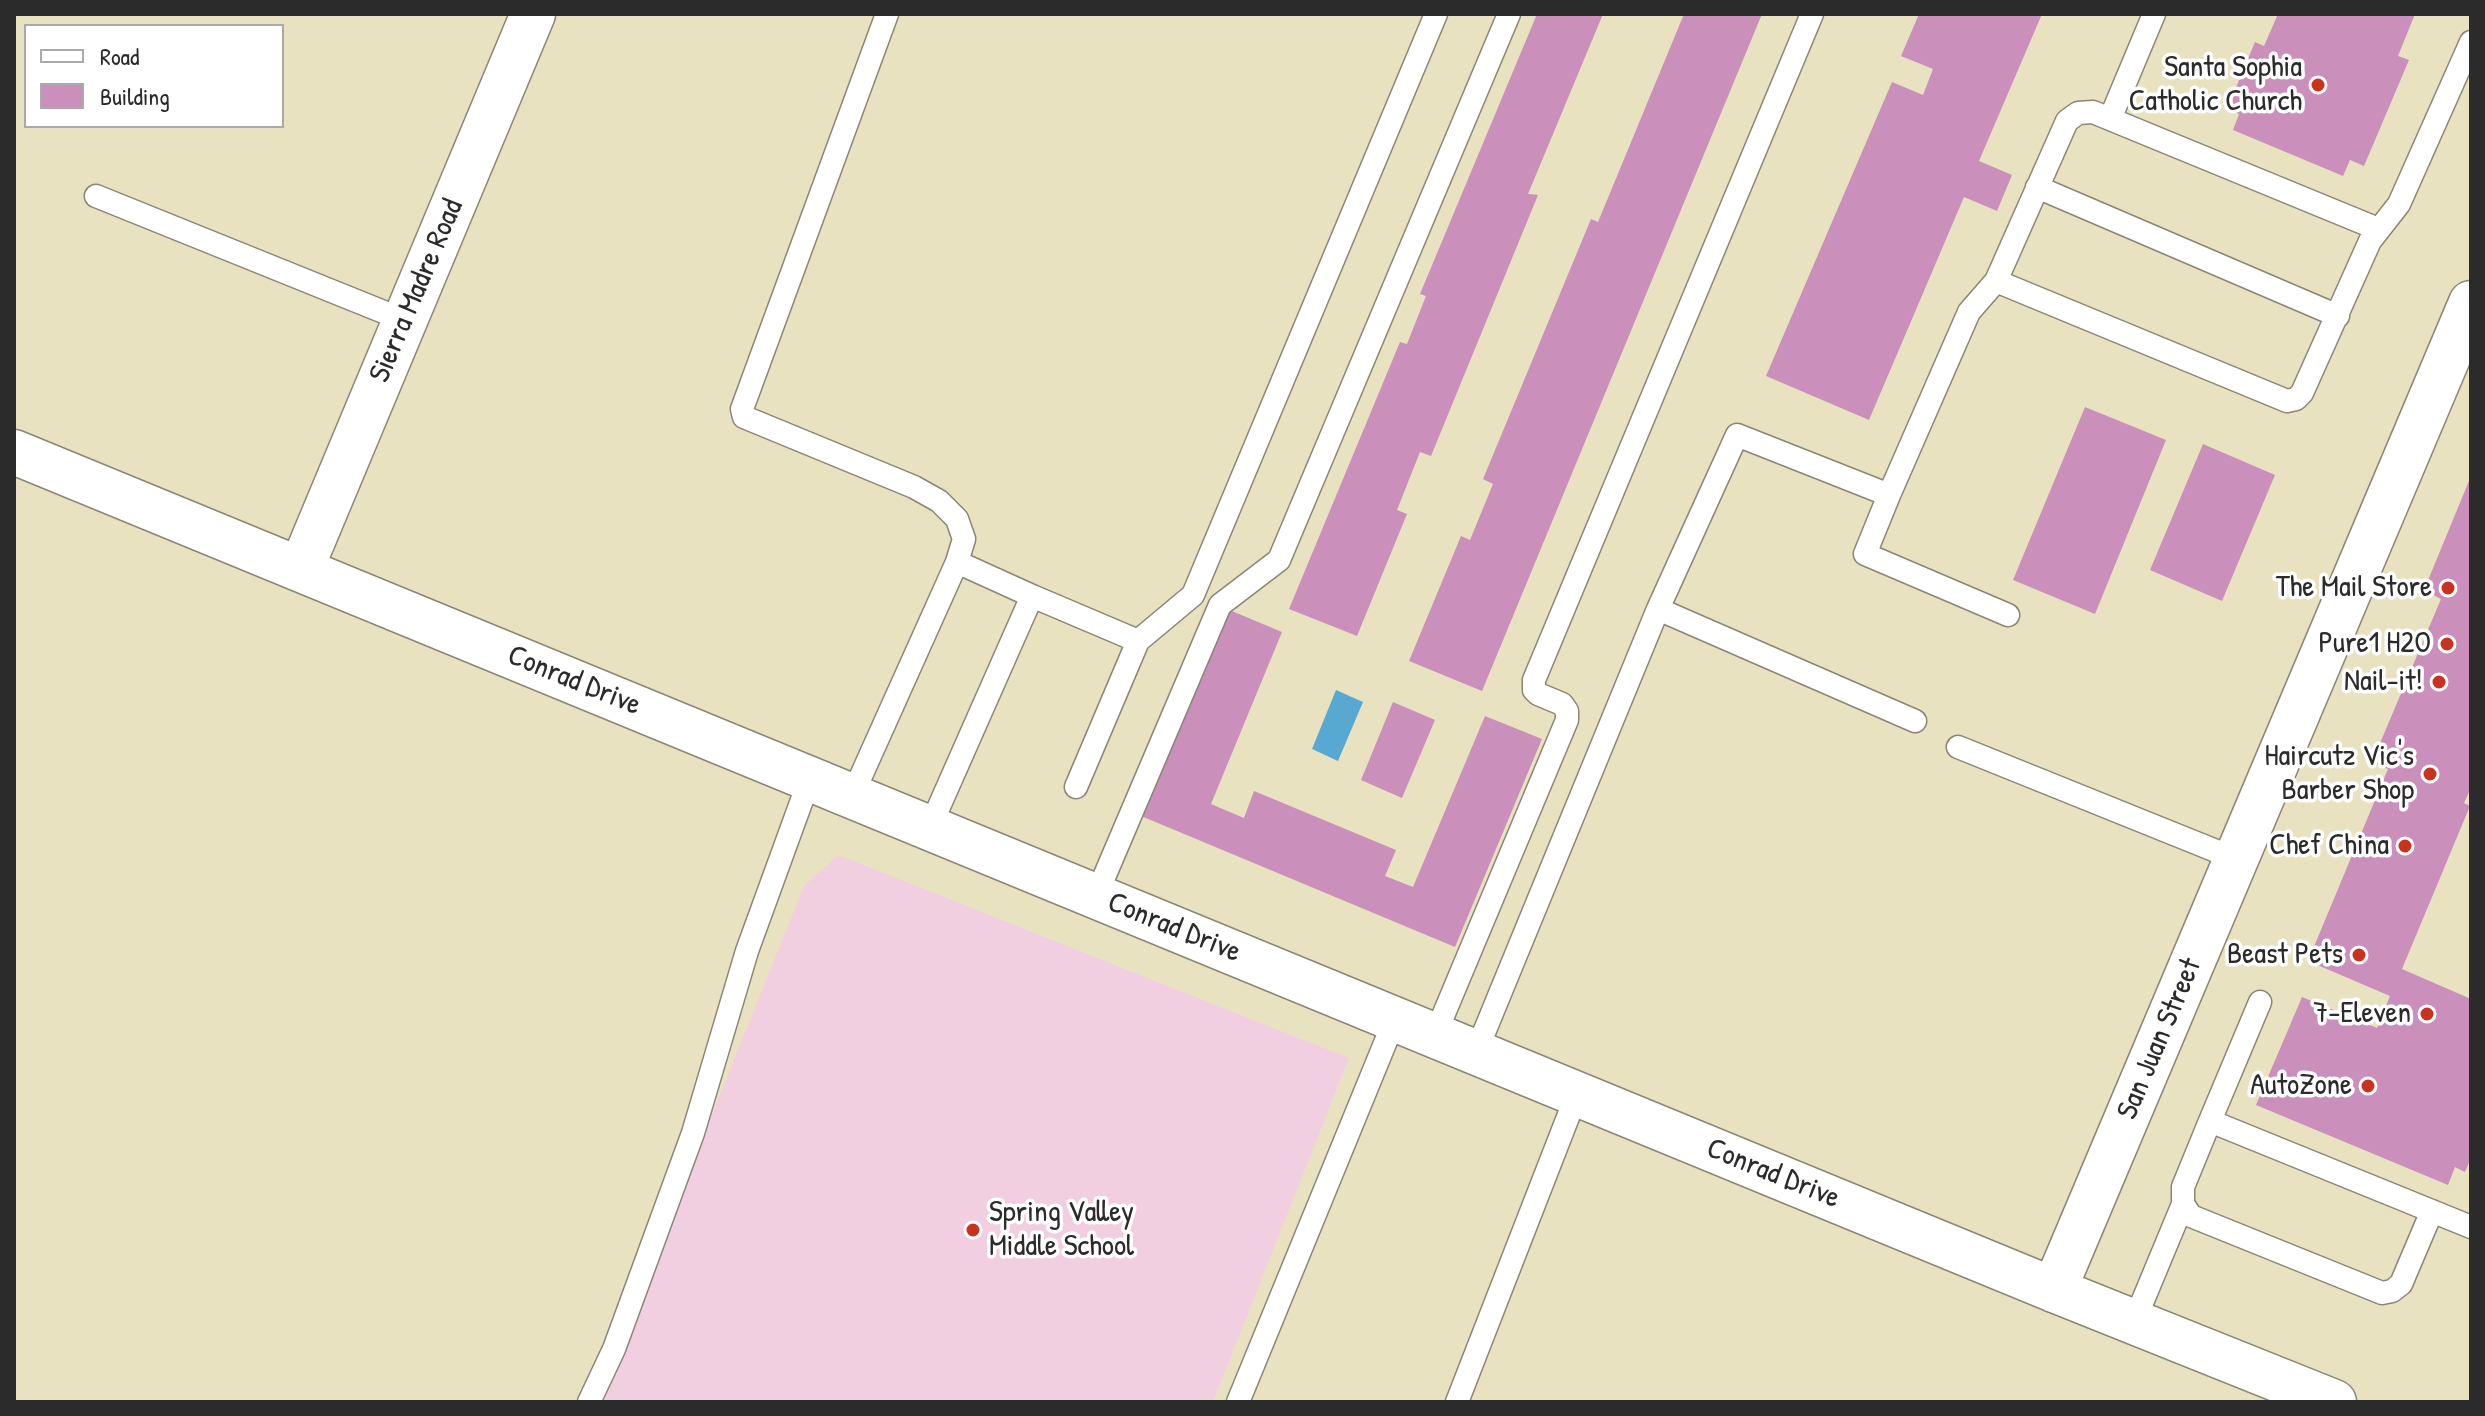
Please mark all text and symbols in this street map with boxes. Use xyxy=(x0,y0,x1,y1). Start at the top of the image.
legend xyxy=(24,24,284,128)
text: Road xyxy=(100,40,139,72)
place label: Santa Sophia Catholic Church xyxy=(2129,50,2302,120)
marker: Santa Sophia Catholic Church xyxy=(2309,76,2327,94)
text: Building xyxy=(100,80,170,112)
street label: Sierra Madre Road xyxy=(362,194,472,388)
place label: The Mail Store xyxy=(2276,570,2432,606)
marker: The Mail Store xyxy=(2439,579,2457,597)
place label: Pure1 H2O xyxy=(2319,626,2431,662)
marker: Pure1 H2O xyxy=(2438,635,2456,653)
street label: Conrad Drive xyxy=(502,638,646,724)
place label: Nail-it! xyxy=(2344,664,2423,700)
marker: Nail-it! xyxy=(2430,673,2448,691)
place label: Haircutz Vic's Barber Shop xyxy=(2265,739,2414,810)
marker: Haircutz Vic's Barber Shop xyxy=(2421,765,2439,783)
place label: Chef China xyxy=(2269,828,2389,864)
marker: Chef China xyxy=(2396,837,2414,855)
street label: Conrad Drive xyxy=(1102,885,1246,971)
place label: Beast Pets xyxy=(2227,937,2343,973)
marker: Beast Pets xyxy=(2350,946,2368,964)
street label: San Juan Street xyxy=(2110,953,2210,1125)
place label: 7-Eleven xyxy=(2313,996,2411,1032)
marker: 7-Eleven xyxy=(2418,1005,2436,1023)
place label: AutoZone xyxy=(2250,1068,2352,1104)
marker: AutoZone xyxy=(2359,1077,2377,1095)
street label: Conrad Drive xyxy=(1701,1131,1845,1217)
place label: Spring Valley Middle School xyxy=(989,1195,1134,1266)
marker: Spring Valley Middle School xyxy=(964,1221,982,1239)

